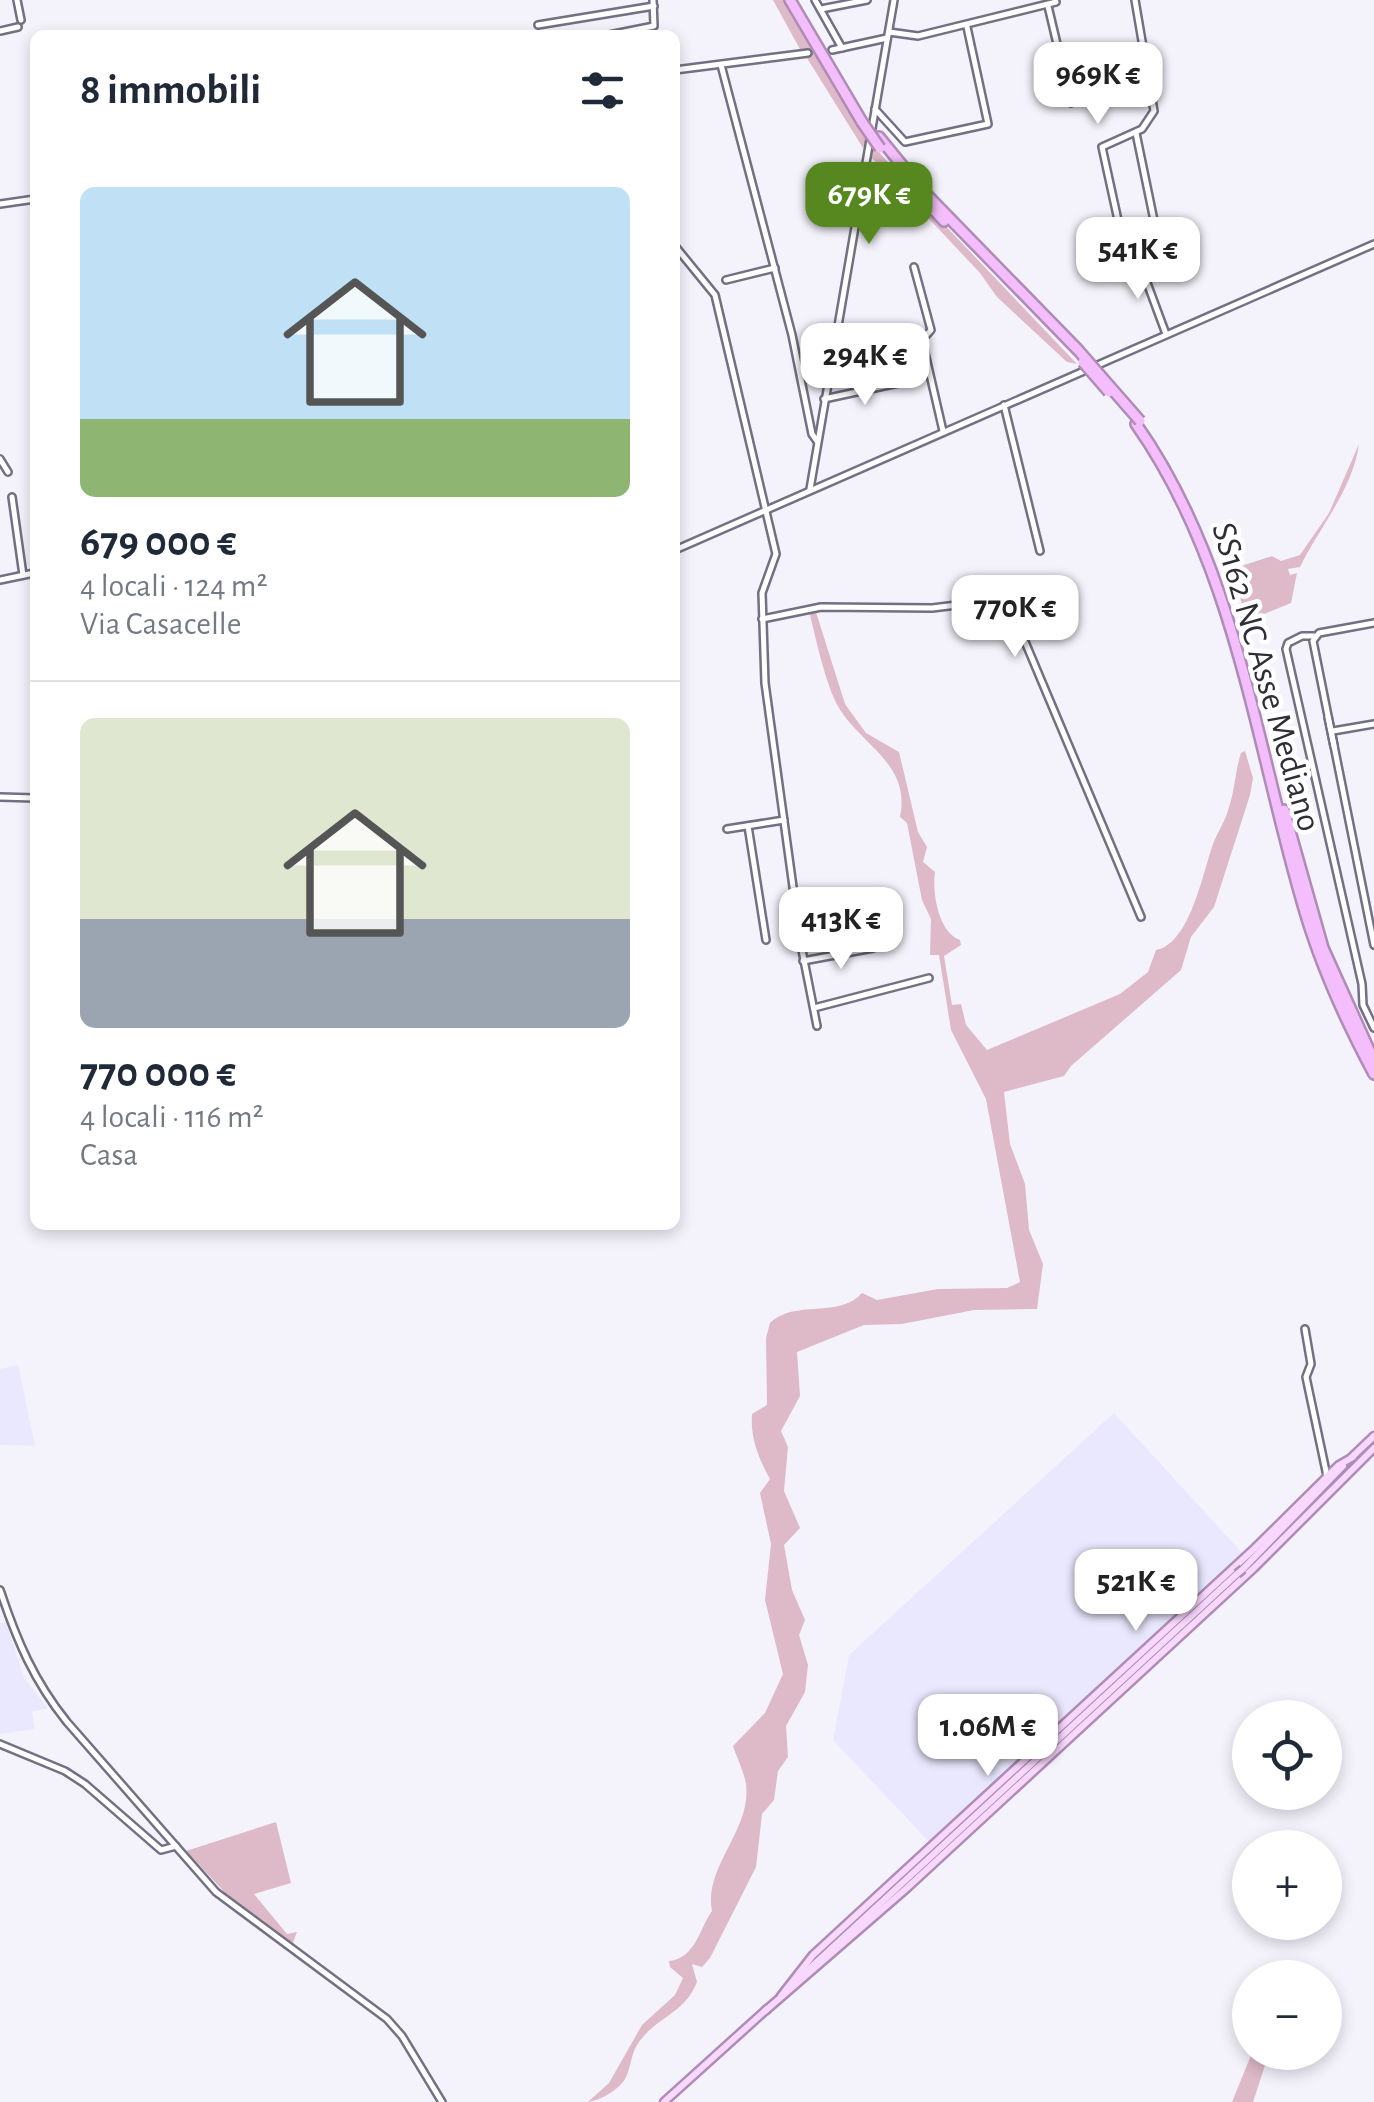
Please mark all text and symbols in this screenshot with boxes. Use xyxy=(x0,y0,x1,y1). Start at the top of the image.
pin: 969K € xyxy=(1017,42,1179,127)
text: 969K € xyxy=(1056,58,1140,90)
icon: filters xyxy=(575,63,630,118)
text: 8 immobili xyxy=(80,69,261,111)
pin: 679K € xyxy=(788,162,950,247)
text: 679K € xyxy=(827,178,911,210)
pin: 541K € xyxy=(1057,217,1219,302)
text: 541K € xyxy=(1098,233,1178,265)
icon: home xyxy=(265,252,445,432)
pin: 294K € xyxy=(784,323,946,408)
text: 294K € xyxy=(822,339,908,371)
street label: SS162 NC Asse Mediano xyxy=(1205,519,1327,835)
text: 679 000 € xyxy=(80,521,237,563)
text: 4 locali · 124 m² xyxy=(80,570,268,602)
pin: 770K € xyxy=(934,575,1096,660)
text: 770K € xyxy=(974,591,1056,623)
text: Via Casacelle xyxy=(80,608,242,640)
icon: home xyxy=(265,783,445,963)
pin: 413K € xyxy=(760,887,922,972)
text: 413K € xyxy=(801,903,881,935)
text: 770 000 € xyxy=(80,1052,236,1094)
text: 4 locali · 116 m² xyxy=(80,1101,264,1133)
text: Casa xyxy=(80,1139,138,1171)
pin: 521K € xyxy=(1055,1549,1217,1634)
text: 521K € xyxy=(1097,1565,1175,1597)
pin: 1.06M € xyxy=(896,1694,1080,1779)
map controls xyxy=(1232,1700,1342,2070)
button: locate xyxy=(1232,1700,1342,1810)
text: 1.06M € xyxy=(940,1710,1036,1742)
button: + xyxy=(1232,1830,1342,1940)
button: − xyxy=(1232,1960,1342,2070)

